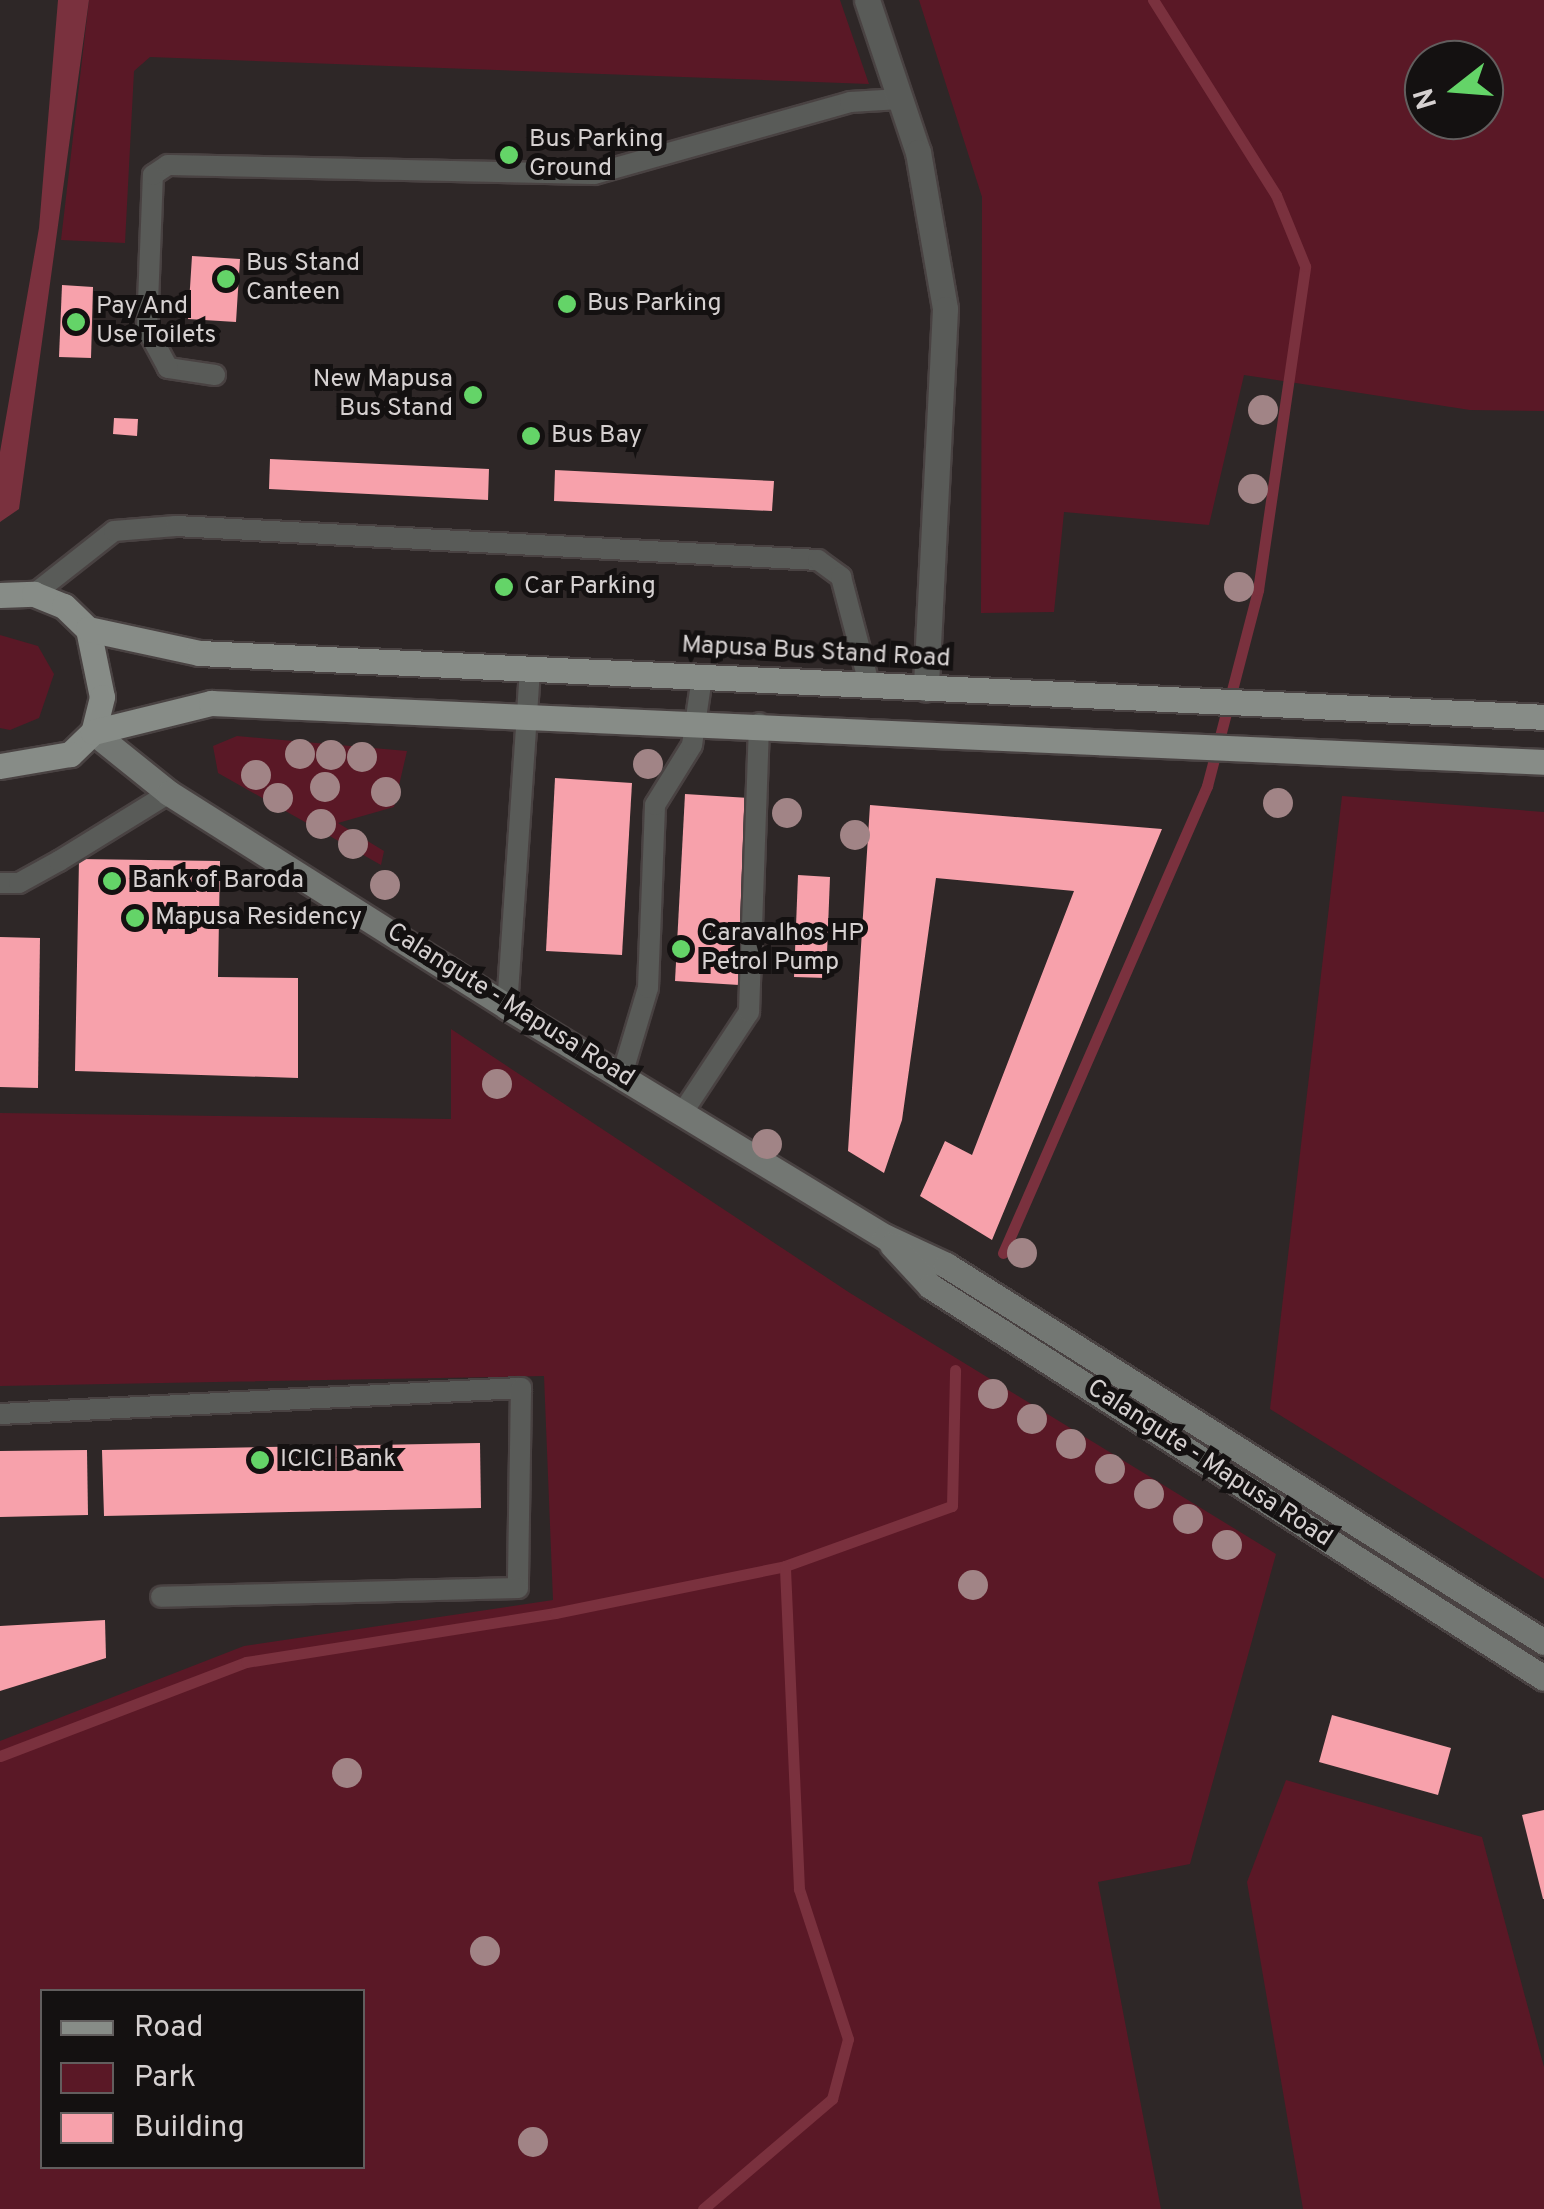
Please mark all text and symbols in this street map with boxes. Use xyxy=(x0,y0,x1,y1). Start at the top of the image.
north arrow xyxy=(1404,40,1504,140)
text: N xyxy=(1407,83,1447,113)
place label: Bus Parking Ground xyxy=(529,126,664,185)
marker: Bus Parking Ground xyxy=(498,144,520,166)
place label: Bus Stand Canteen xyxy=(246,250,360,309)
marker: Bus Stand Canteen xyxy=(215,268,237,290)
place label: Bus Parking xyxy=(587,289,722,319)
place label: Pay And Use Toilets xyxy=(96,293,217,352)
marker: Bus Parking xyxy=(556,293,578,315)
marker: Pay And Use Toilets xyxy=(65,311,87,333)
place label: New Mapusa Bus Stand xyxy=(313,366,453,425)
marker: New Mapusa Bus Stand xyxy=(462,384,484,406)
place label: Bus Bay xyxy=(551,421,642,451)
marker: Bus Bay xyxy=(520,425,542,447)
place label: Car Parking xyxy=(524,572,656,602)
marker: Car Parking xyxy=(493,576,515,598)
street label: Mapusa Bus Stand Road xyxy=(681,631,951,675)
place label: Bank of Baroda xyxy=(132,866,304,896)
marker: Bank of Baroda xyxy=(101,870,123,892)
place label: Mapusa Residency xyxy=(155,903,362,933)
marker: Mapusa Residency xyxy=(124,907,146,929)
street label: Calangute - Mapusa Road xyxy=(381,918,639,1094)
place label: Caravalhos HP Petrol Pump xyxy=(701,920,864,979)
marker: Caravalhos HP Petrol Pump xyxy=(670,938,692,960)
street label: Calangute - Mapusa Road xyxy=(1081,1374,1337,1554)
place label: ICICI Bank xyxy=(280,1445,396,1475)
marker: ICICI Bank xyxy=(249,1449,271,1471)
legend xyxy=(40,1989,365,2169)
text: Road xyxy=(134,2010,203,2047)
text: Park xyxy=(134,2060,196,2097)
text: Building xyxy=(134,2110,245,2147)

